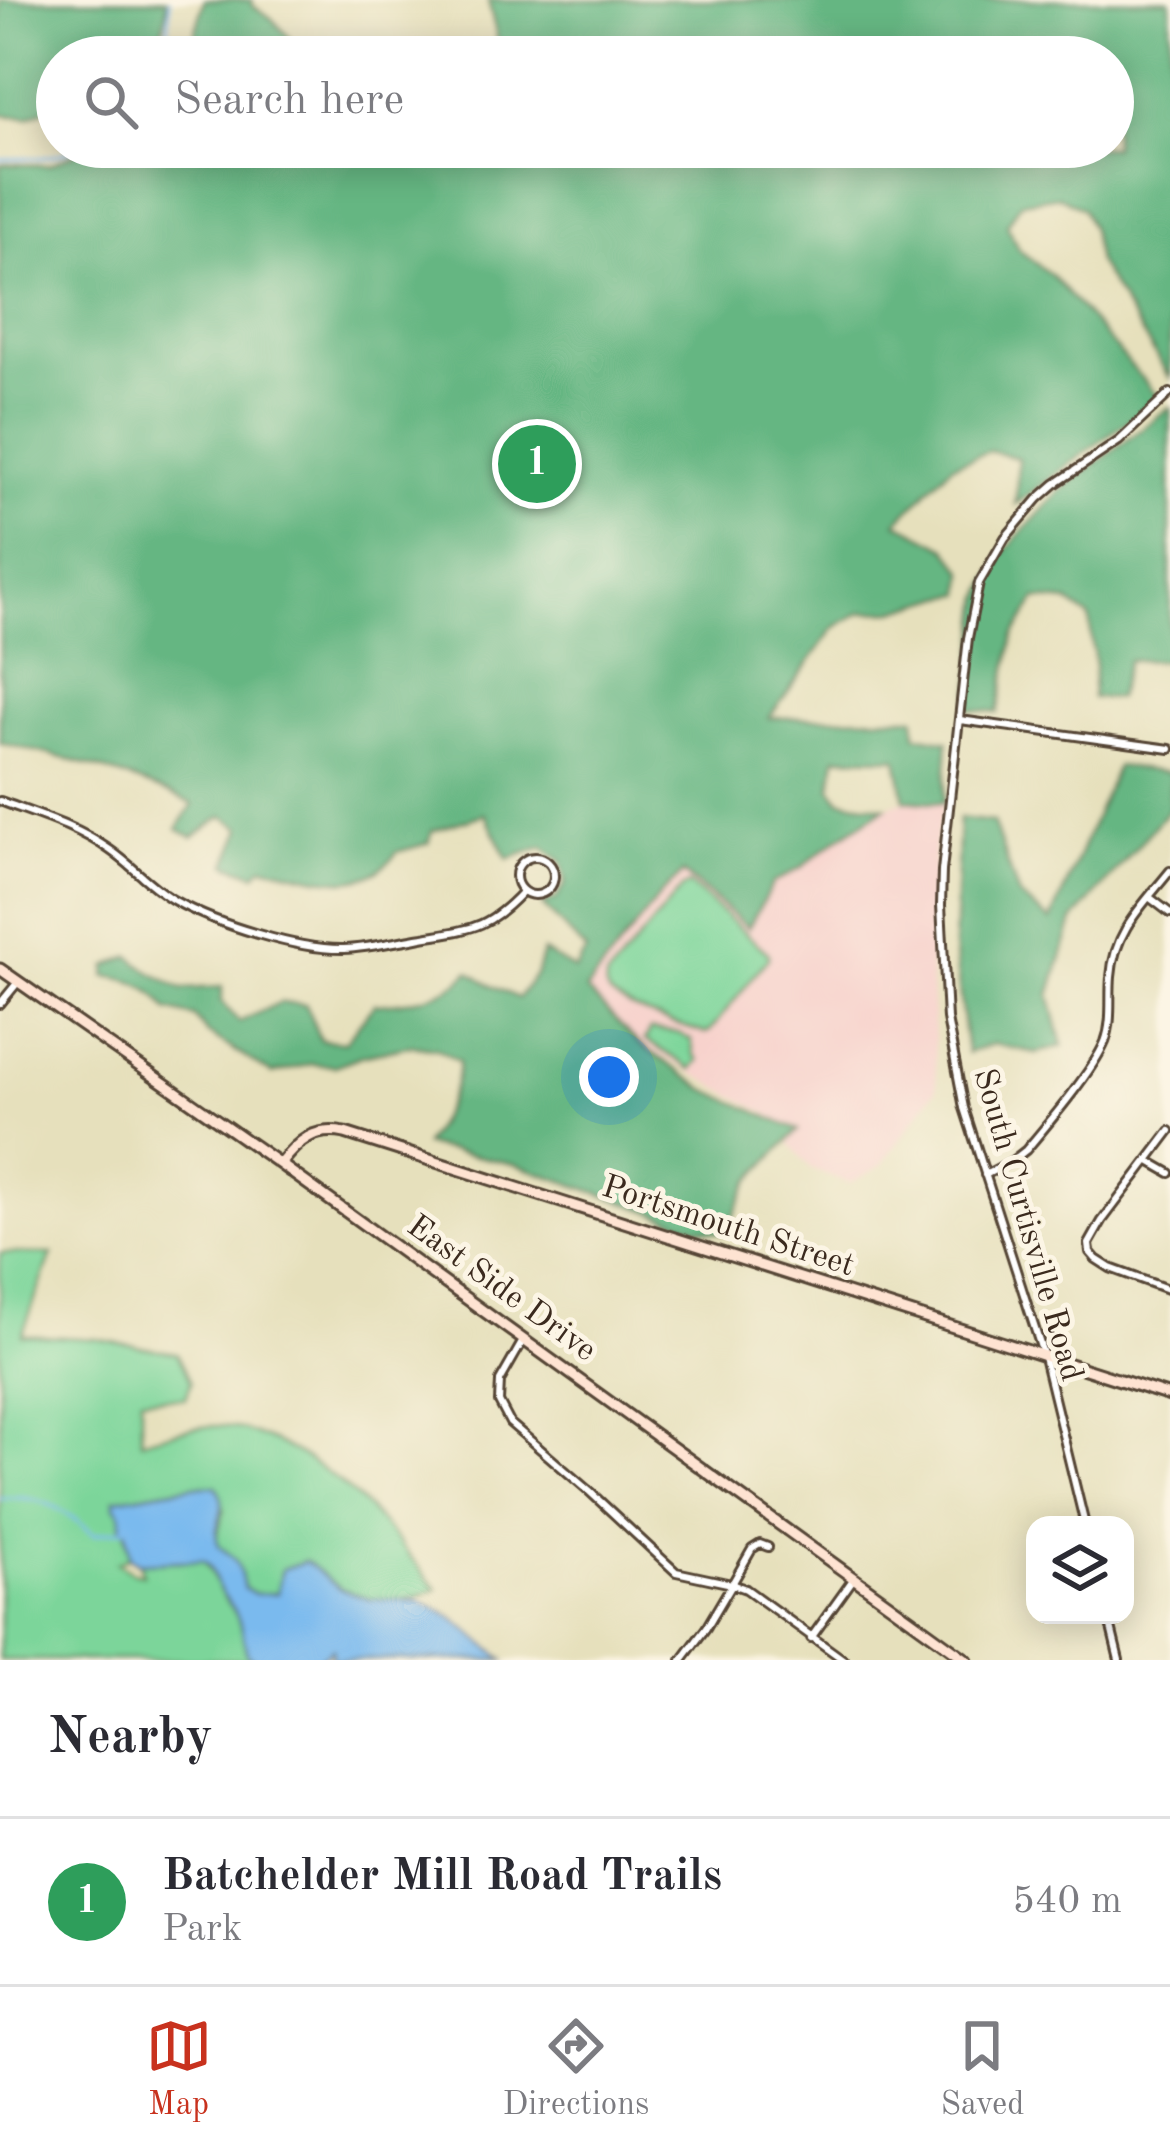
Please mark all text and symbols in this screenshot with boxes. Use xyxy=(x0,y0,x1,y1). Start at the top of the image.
search box xyxy=(36,36,1134,168)
icon: search xyxy=(78,69,144,135)
text: Search here xyxy=(174,79,404,124)
pin: 1 xyxy=(498,419,576,509)
your location xyxy=(579,1047,639,1107)
street label: South Curtisville Road xyxy=(967,1065,1087,1385)
street label: Portsmouth Street xyxy=(598,1171,858,1283)
street label: East Side Drive xyxy=(401,1210,601,1368)
map controls xyxy=(1026,1516,1134,1624)
button: layers xyxy=(1026,1516,1134,1624)
text: Nearby xyxy=(48,1713,213,1764)
text: Batchelder Mill Road Trails xyxy=(162,1855,722,1900)
text: 1 xyxy=(76,1882,98,1921)
text: 540 m xyxy=(1012,1882,1122,1921)
text: Park xyxy=(162,1910,242,1949)
tab: Map xyxy=(146,2013,212,2126)
tab: Directions xyxy=(503,2013,649,2126)
tab: Saved xyxy=(940,2013,1024,2126)

